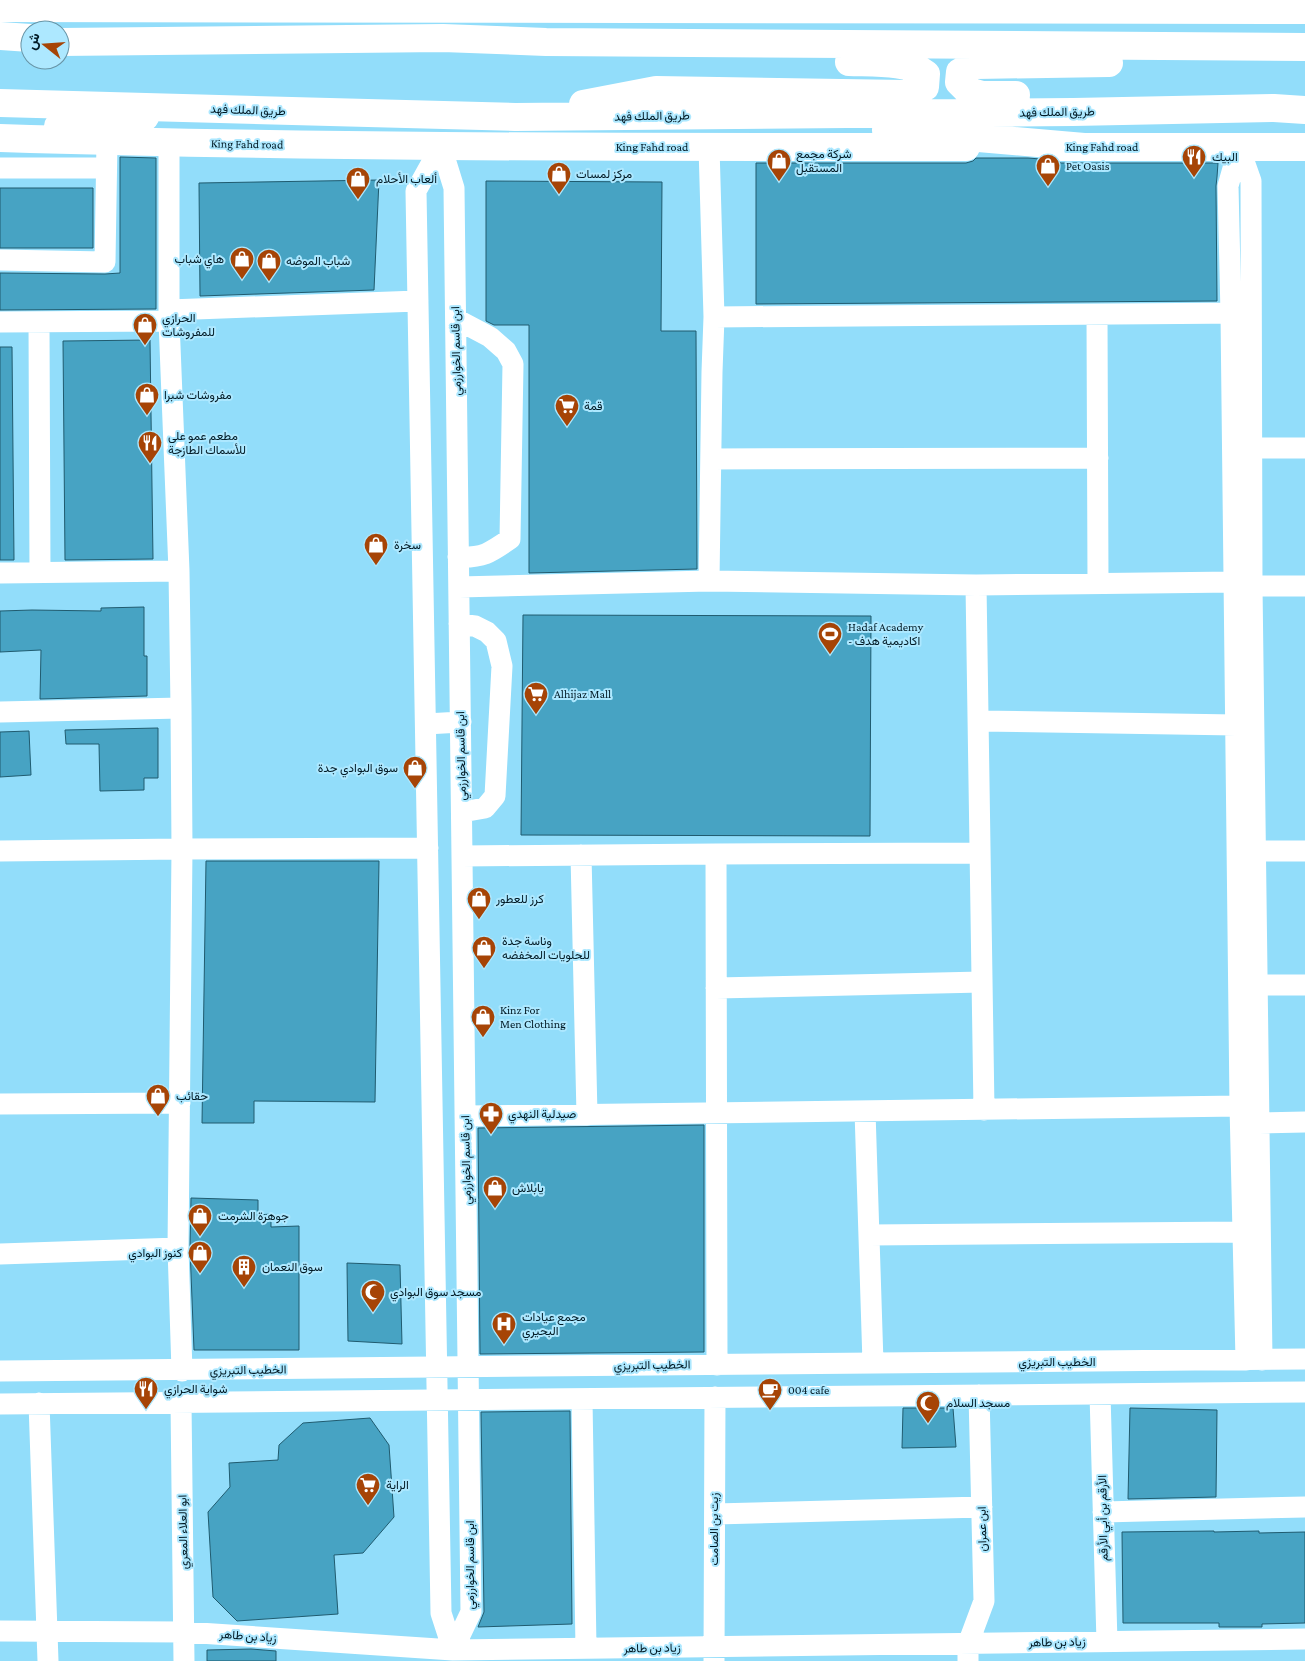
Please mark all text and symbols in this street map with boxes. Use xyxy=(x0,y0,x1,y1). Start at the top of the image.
north arrow xyxy=(20,20,70,70)
text: ش xyxy=(22,31,44,52)
street label: طريق الملك فهد xyxy=(210,102,286,119)
street label: طريق الملك فهد xyxy=(1019,104,1095,121)
street label: طريق الملك فهد xyxy=(614,108,690,125)
street label: King Fahd road xyxy=(211,136,284,152)
street label: King Fahd road xyxy=(616,140,689,154)
street label: King Fahd road xyxy=(1066,140,1139,154)
restaurant icon: البيك xyxy=(1181,144,1207,178)
place label: شركة مجمع المستقبل xyxy=(796,147,851,176)
shop icon: شركة مجمع المستقبل xyxy=(766,148,792,182)
place label: البيك xyxy=(1212,150,1238,164)
shop icon: Pet Oasis xyxy=(1035,153,1061,187)
place label: Pet Oasis xyxy=(1066,159,1110,173)
shop icon: مركز لمسات xyxy=(546,161,572,195)
shop icon: ألعاب الأحلام xyxy=(345,166,371,200)
place label: مركز لمسات xyxy=(576,167,632,182)
place label: ألعاب الأحلام xyxy=(376,172,437,187)
shop icon: هاي شباب xyxy=(229,246,255,280)
shop icon: شباب الموضه xyxy=(256,248,282,282)
place label: هاي شباب xyxy=(175,252,224,269)
place label: شباب الموضه xyxy=(286,254,350,269)
street label: ابن قاسم الخوارزمي xyxy=(448,306,467,396)
place label: الحرازي للمفروشات xyxy=(162,311,215,340)
shop icon: الحرازي للمفروشات xyxy=(132,312,158,346)
shop icon: مفروشات شبرا xyxy=(134,382,160,416)
place label: مفروشات شبرا xyxy=(164,388,232,403)
supermarket icon: قمة xyxy=(554,393,580,427)
place label: قمة xyxy=(584,399,603,413)
place label: مطعم عمو علي للأسماك الطازجة xyxy=(168,429,246,458)
restaurant icon: مطعم عمو علي للأسماك الطازجة xyxy=(137,430,163,464)
shop icon: سخرة xyxy=(363,532,389,566)
place label: سخرة xyxy=(394,538,421,553)
place label: Hadaf Academy - اكاديمية هدف xyxy=(848,620,924,648)
sports icon: Hadaf Academy - اكاديمية هدف xyxy=(817,621,843,655)
supermarket icon: Alhijaz Mall xyxy=(523,681,549,715)
place label: Alhijaz Mall xyxy=(554,687,611,701)
street label: ابن قاسم الخوارزمي xyxy=(453,711,472,801)
shop icon: سوق البوادي جدة xyxy=(402,755,428,789)
place label: سوق البوادي جدة xyxy=(318,761,398,778)
shop icon: كرز للعطور xyxy=(466,886,492,920)
place label: كرز للعطور xyxy=(495,892,544,907)
place label: وناسة جدة للحلويات المخفضه xyxy=(502,934,590,963)
shop icon: وناسة جدة للحلويات المخفضه xyxy=(471,935,497,969)
place label: Kinz For Men Clothing xyxy=(500,1003,566,1031)
shop icon: Kinz For Men Clothing xyxy=(470,1004,496,1038)
shop icon: حقائب xyxy=(145,1083,171,1117)
place label: حقائب xyxy=(176,1089,208,1103)
pharmacy icon: صيدلية النهدي xyxy=(478,1101,504,1135)
place label: صيدلية النهدي xyxy=(508,1107,576,1124)
street label: ابن قاسم الخوارزمي xyxy=(458,1115,477,1205)
shop icon: يابلاش xyxy=(482,1175,508,1209)
place label: يابلاش xyxy=(512,1181,544,1196)
shop icon: جوهرة الشرمت xyxy=(187,1203,213,1237)
place label: جوهرة الشرمت xyxy=(218,1209,289,1224)
shop icon: كنوز البوادي xyxy=(187,1240,213,1274)
place label: كنوز البوادي xyxy=(128,1246,182,1263)
building icon: سوق النعمان xyxy=(231,1254,257,1288)
place label: سوق النعمان xyxy=(262,1260,323,1275)
mosque icon: مسجد سوق البوادي xyxy=(360,1279,386,1313)
place label: مسجد سوق البوادي xyxy=(390,1285,481,1302)
place label: مجمع عيادات البحيري xyxy=(522,1310,586,1341)
hospital icon: مجمع عيادات البحيري xyxy=(491,1311,517,1345)
street label: الخطيب التبريزي xyxy=(1019,1355,1095,1372)
street label: الخطيب التبريزي xyxy=(613,1357,691,1376)
street label: الخطيب التبريزي xyxy=(209,1362,287,1381)
restaurant icon: شواية الحرازي xyxy=(133,1376,159,1410)
cafe icon: 004 cafe xyxy=(757,1377,783,1411)
place label: شواية الحرازي xyxy=(164,1382,227,1399)
place label: 004 cafe xyxy=(788,1383,829,1397)
mosque icon: مسجد السلام xyxy=(915,1390,941,1424)
place label: مسجد السلام xyxy=(946,1396,1010,1411)
supermarket icon: الراية xyxy=(355,1472,381,1506)
street label: الأرقم بن أبي الأرقم xyxy=(1095,1475,1114,1561)
place label: الراية xyxy=(386,1478,409,1493)
street label: زيت بن الصامت xyxy=(707,1493,722,1565)
street label: ابو العلاء المعري xyxy=(175,1495,194,1569)
street label: ابن عمران xyxy=(975,1506,990,1552)
street label: ابن قاسم الخوارزمي xyxy=(463,1520,480,1610)
street label: زياد بن طاهر xyxy=(218,1627,277,1646)
street label: زياد بن طاهر xyxy=(1027,1635,1086,1651)
street label: زياد بن طاهر xyxy=(622,1641,681,1657)

